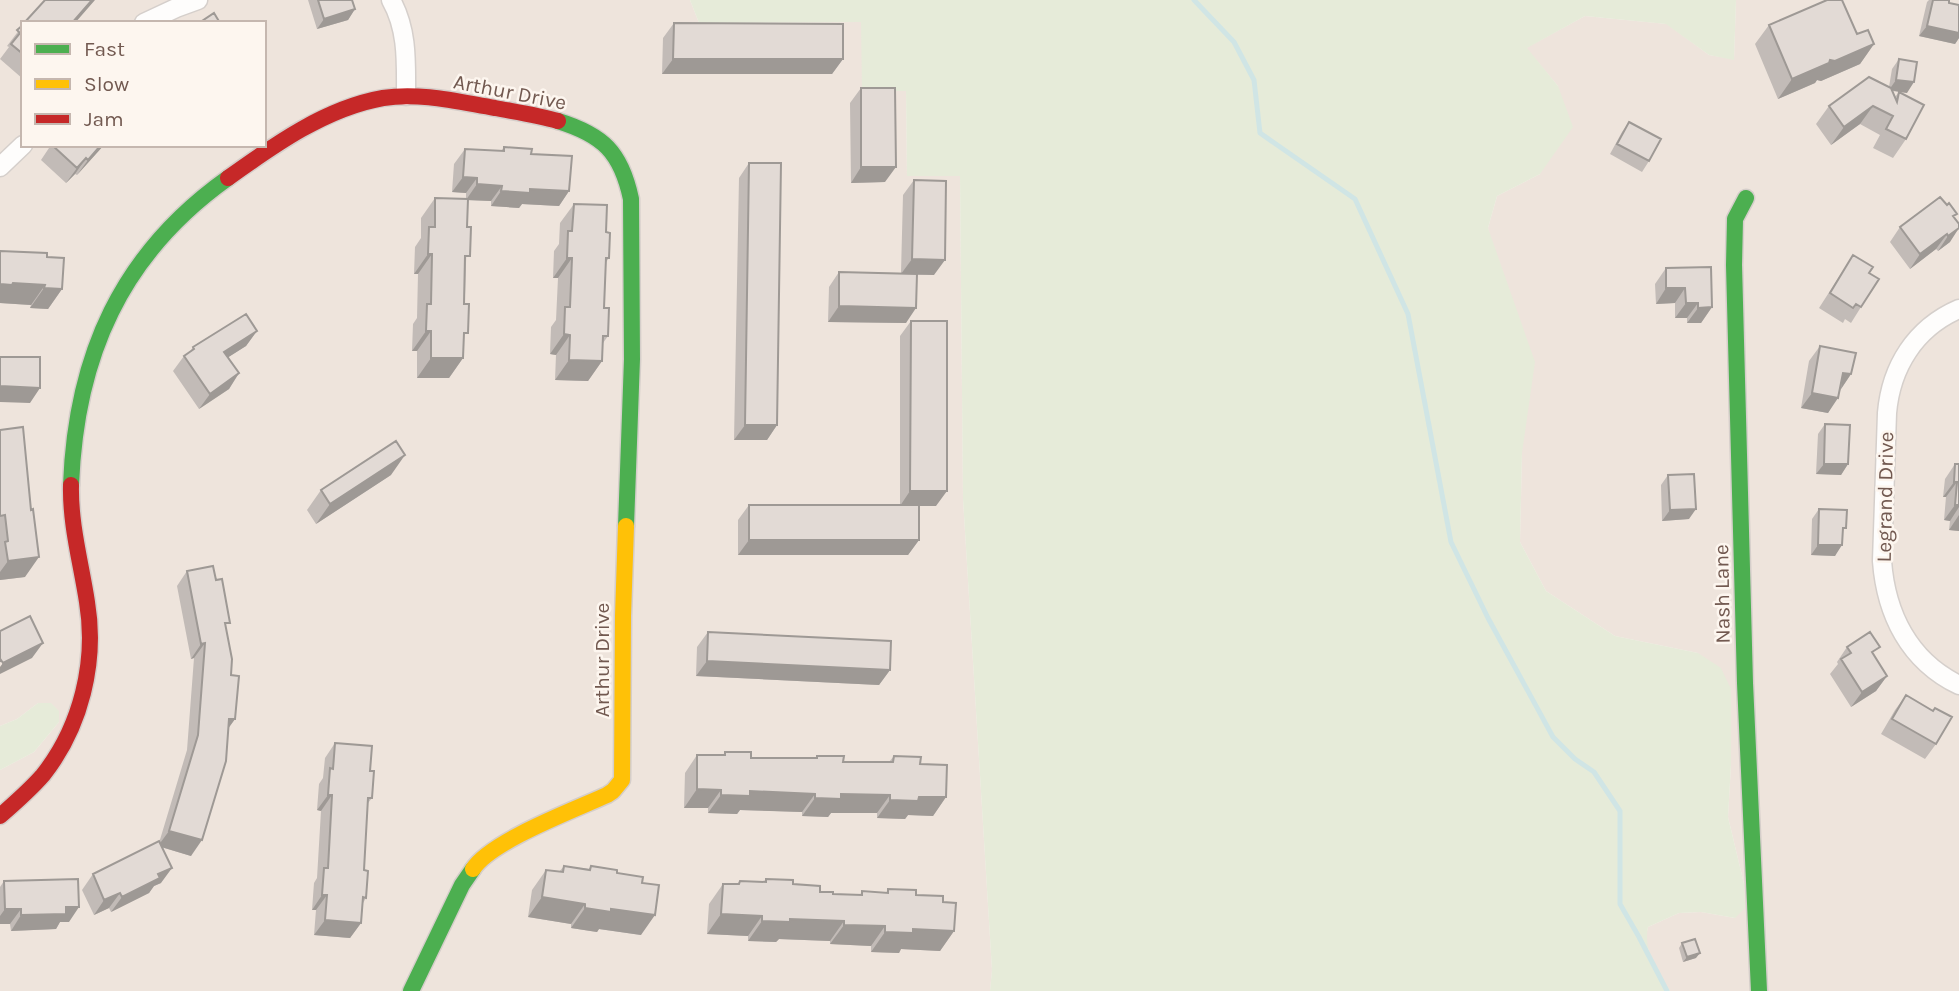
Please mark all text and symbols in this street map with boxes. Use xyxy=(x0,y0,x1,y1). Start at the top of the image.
legend xyxy=(21,21,266,147)
text: Fast xyxy=(84,37,125,61)
street label: Arthur Drive xyxy=(451,69,569,115)
text: Slow xyxy=(84,72,129,96)
text: Jam xyxy=(84,107,124,131)
street label: Legrand Drive xyxy=(1872,431,1898,563)
street label: Nash Lane xyxy=(1709,544,1735,644)
street label: Arthur Drive xyxy=(590,603,614,717)

